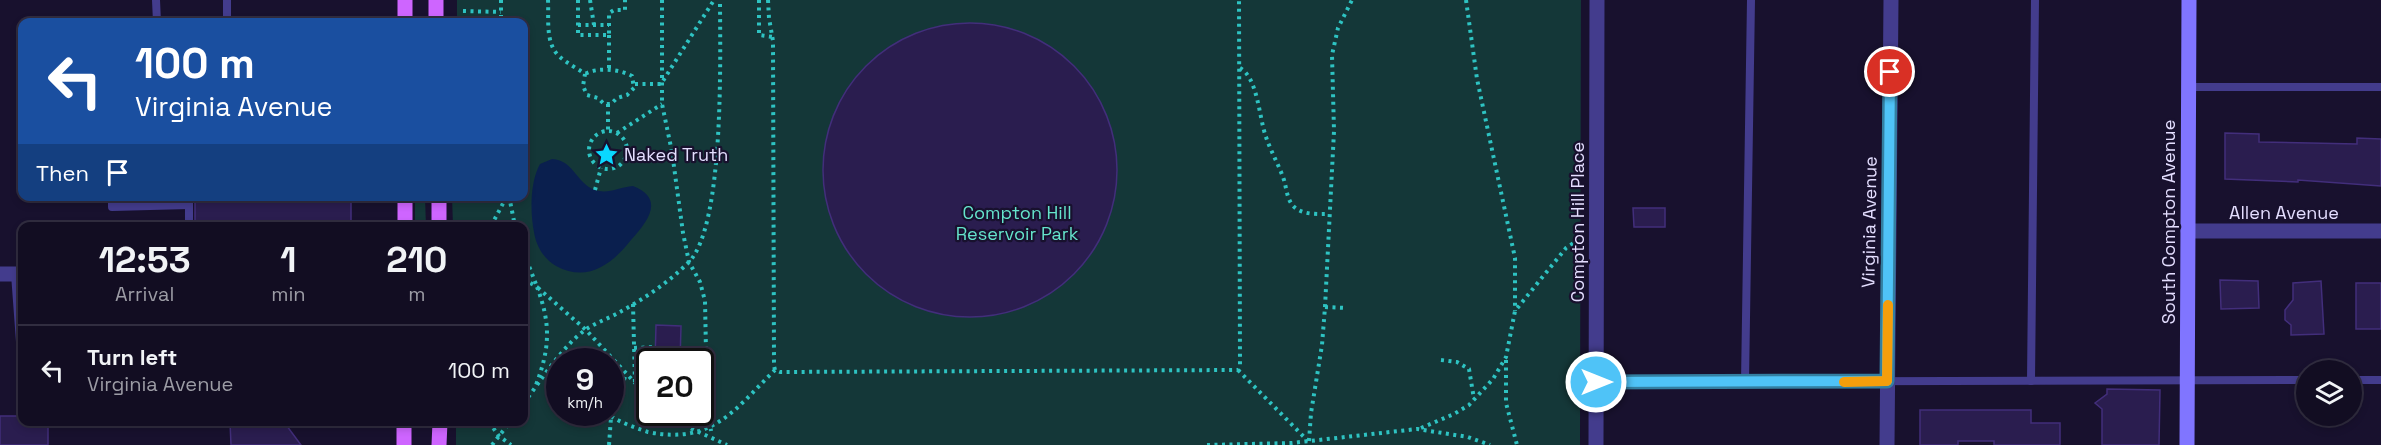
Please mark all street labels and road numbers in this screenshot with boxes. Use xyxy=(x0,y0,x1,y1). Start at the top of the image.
street label: South Compton Avenue xyxy=(2157,120,2180,324)
street label: Compton Hill Place xyxy=(1566,142,1589,302)
street label: Virginia Avenue xyxy=(1856,156,1882,288)
street label: Allen Avenue xyxy=(2229,201,2339,224)

